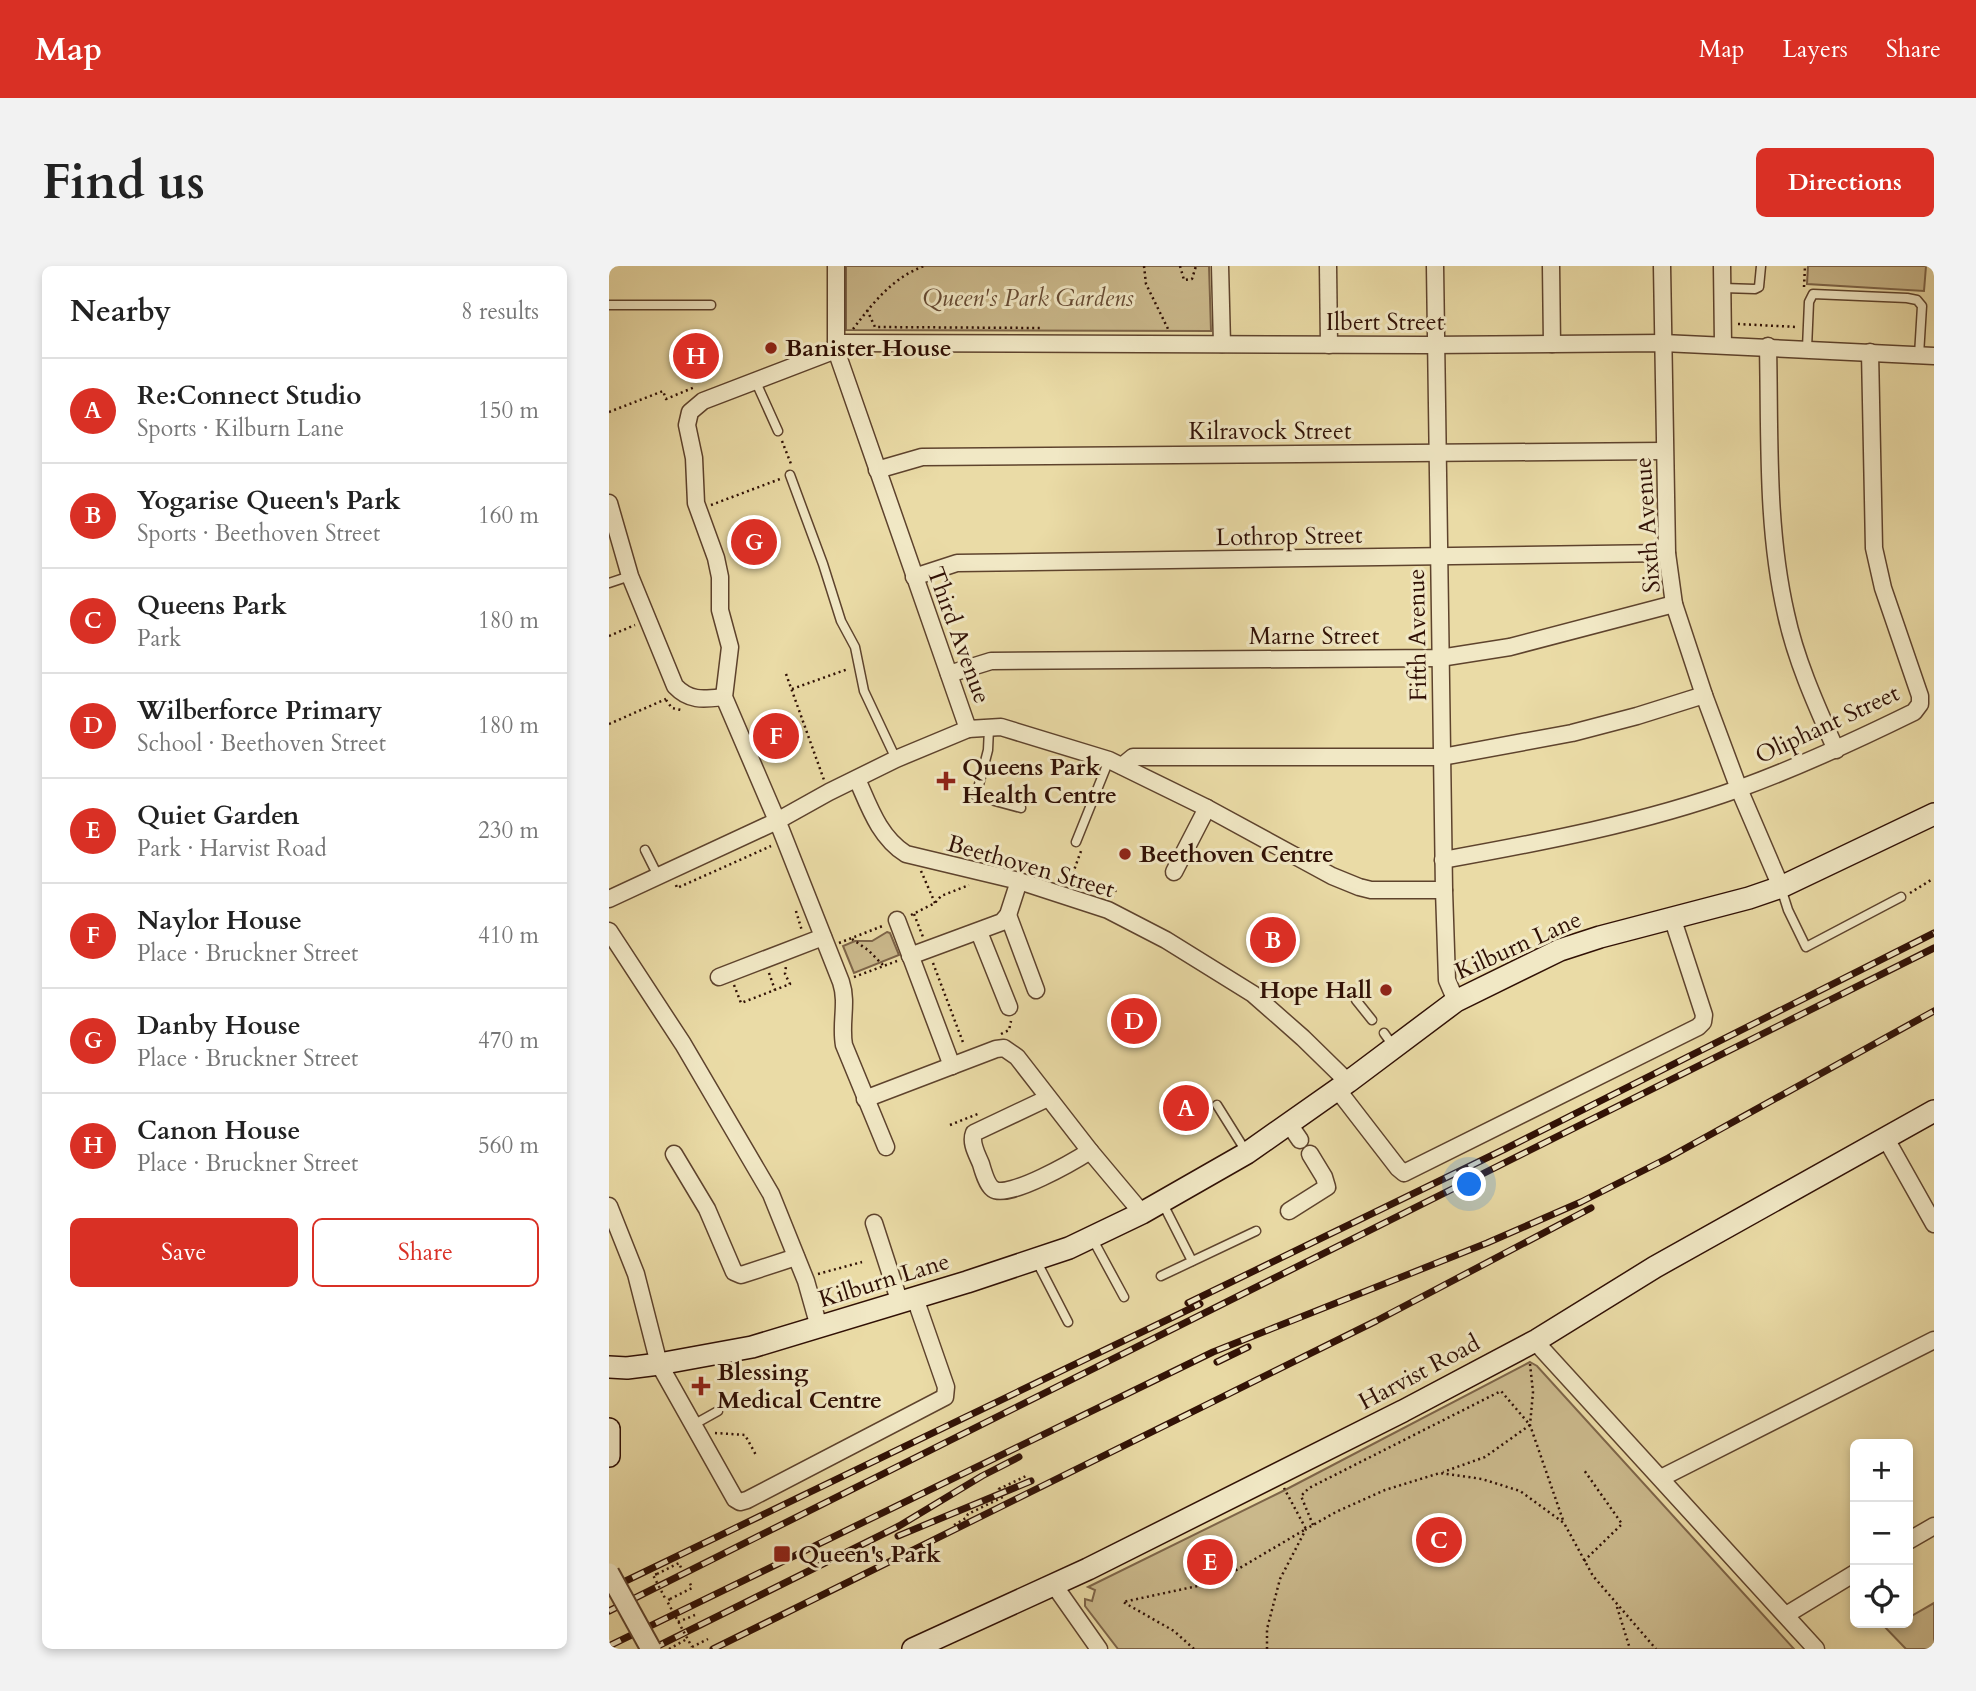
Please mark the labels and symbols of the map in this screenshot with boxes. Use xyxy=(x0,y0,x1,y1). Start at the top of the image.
park label: Queen's Park Gardens xyxy=(922,282,1134,315)
street label: Ilbert Street xyxy=(1326,306,1445,339)
pin: H xyxy=(673,330,719,382)
place label: Banister House xyxy=(785,332,952,365)
marker: Banister House xyxy=(763,340,779,356)
street label: Kilravock Street xyxy=(1189,415,1352,448)
street label: Sixth Avenue xyxy=(1626,456,1669,594)
pin: G xyxy=(731,516,777,568)
street label: Lothrop Street xyxy=(1215,519,1363,554)
street label: Third Avenue xyxy=(919,562,999,708)
street label: Fifth Avenue xyxy=(1400,568,1435,702)
street label: Marne Street xyxy=(1249,620,1380,653)
street label: Oliphant Street xyxy=(1750,677,1905,772)
pin: F xyxy=(753,710,799,762)
place label: Queens Park Health Centre xyxy=(962,751,1117,812)
marker: Queens Park Health Centre xyxy=(936,771,956,791)
street label: Beethoven Street xyxy=(943,827,1119,906)
place label: Beethoven Centre xyxy=(1139,838,1334,871)
marker: Beethoven Centre xyxy=(1117,846,1133,862)
street label: Kilburn Lane xyxy=(1450,903,1587,988)
pin: B xyxy=(1250,914,1296,966)
place label: Hope Hall xyxy=(1259,974,1372,1007)
marker: Hope Hall xyxy=(1378,982,1394,998)
pin: D xyxy=(1111,995,1157,1047)
pin: A xyxy=(1163,1082,1209,1134)
your location xyxy=(1452,1167,1486,1201)
street label: Kilburn Lane xyxy=(815,1245,954,1316)
street label: Harvist Road xyxy=(1353,1327,1486,1418)
place label: Blessing Medical Centre xyxy=(717,1356,882,1417)
marker: Blessing Medical Centre xyxy=(691,1376,711,1396)
pin: C xyxy=(1416,1514,1462,1566)
pin: E xyxy=(1187,1536,1233,1588)
place label: Queen's Park xyxy=(798,1538,941,1571)
marker: Queen's Park xyxy=(772,1544,792,1564)

